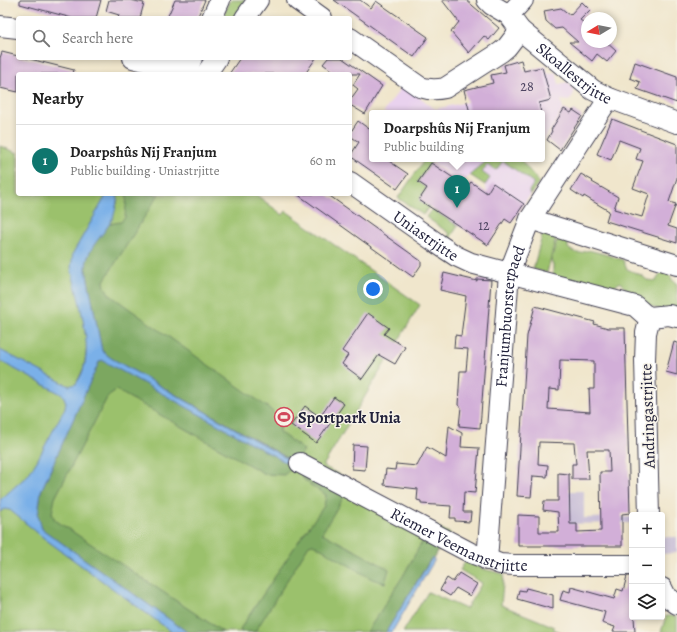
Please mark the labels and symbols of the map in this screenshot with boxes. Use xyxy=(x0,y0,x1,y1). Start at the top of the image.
north arrow xyxy=(581,12,617,48)
street label: Skoallestrjitte xyxy=(531,38,616,110)
house number: 28 xyxy=(520,77,534,96)
pin: 1 xyxy=(444,175,470,208)
street label: Uniastrjitte xyxy=(388,206,463,267)
house number: 12 xyxy=(478,216,490,235)
street label: Franjumbuorsterpaed xyxy=(490,242,531,388)
your location xyxy=(363,279,383,299)
street label: Andringastrjitte xyxy=(635,363,661,470)
sports icon: Sportpark Unia xyxy=(273,406,295,428)
place label: Sportpark Unia xyxy=(298,407,401,429)
street label: Riemer Veemanstrjitte xyxy=(387,503,528,577)

